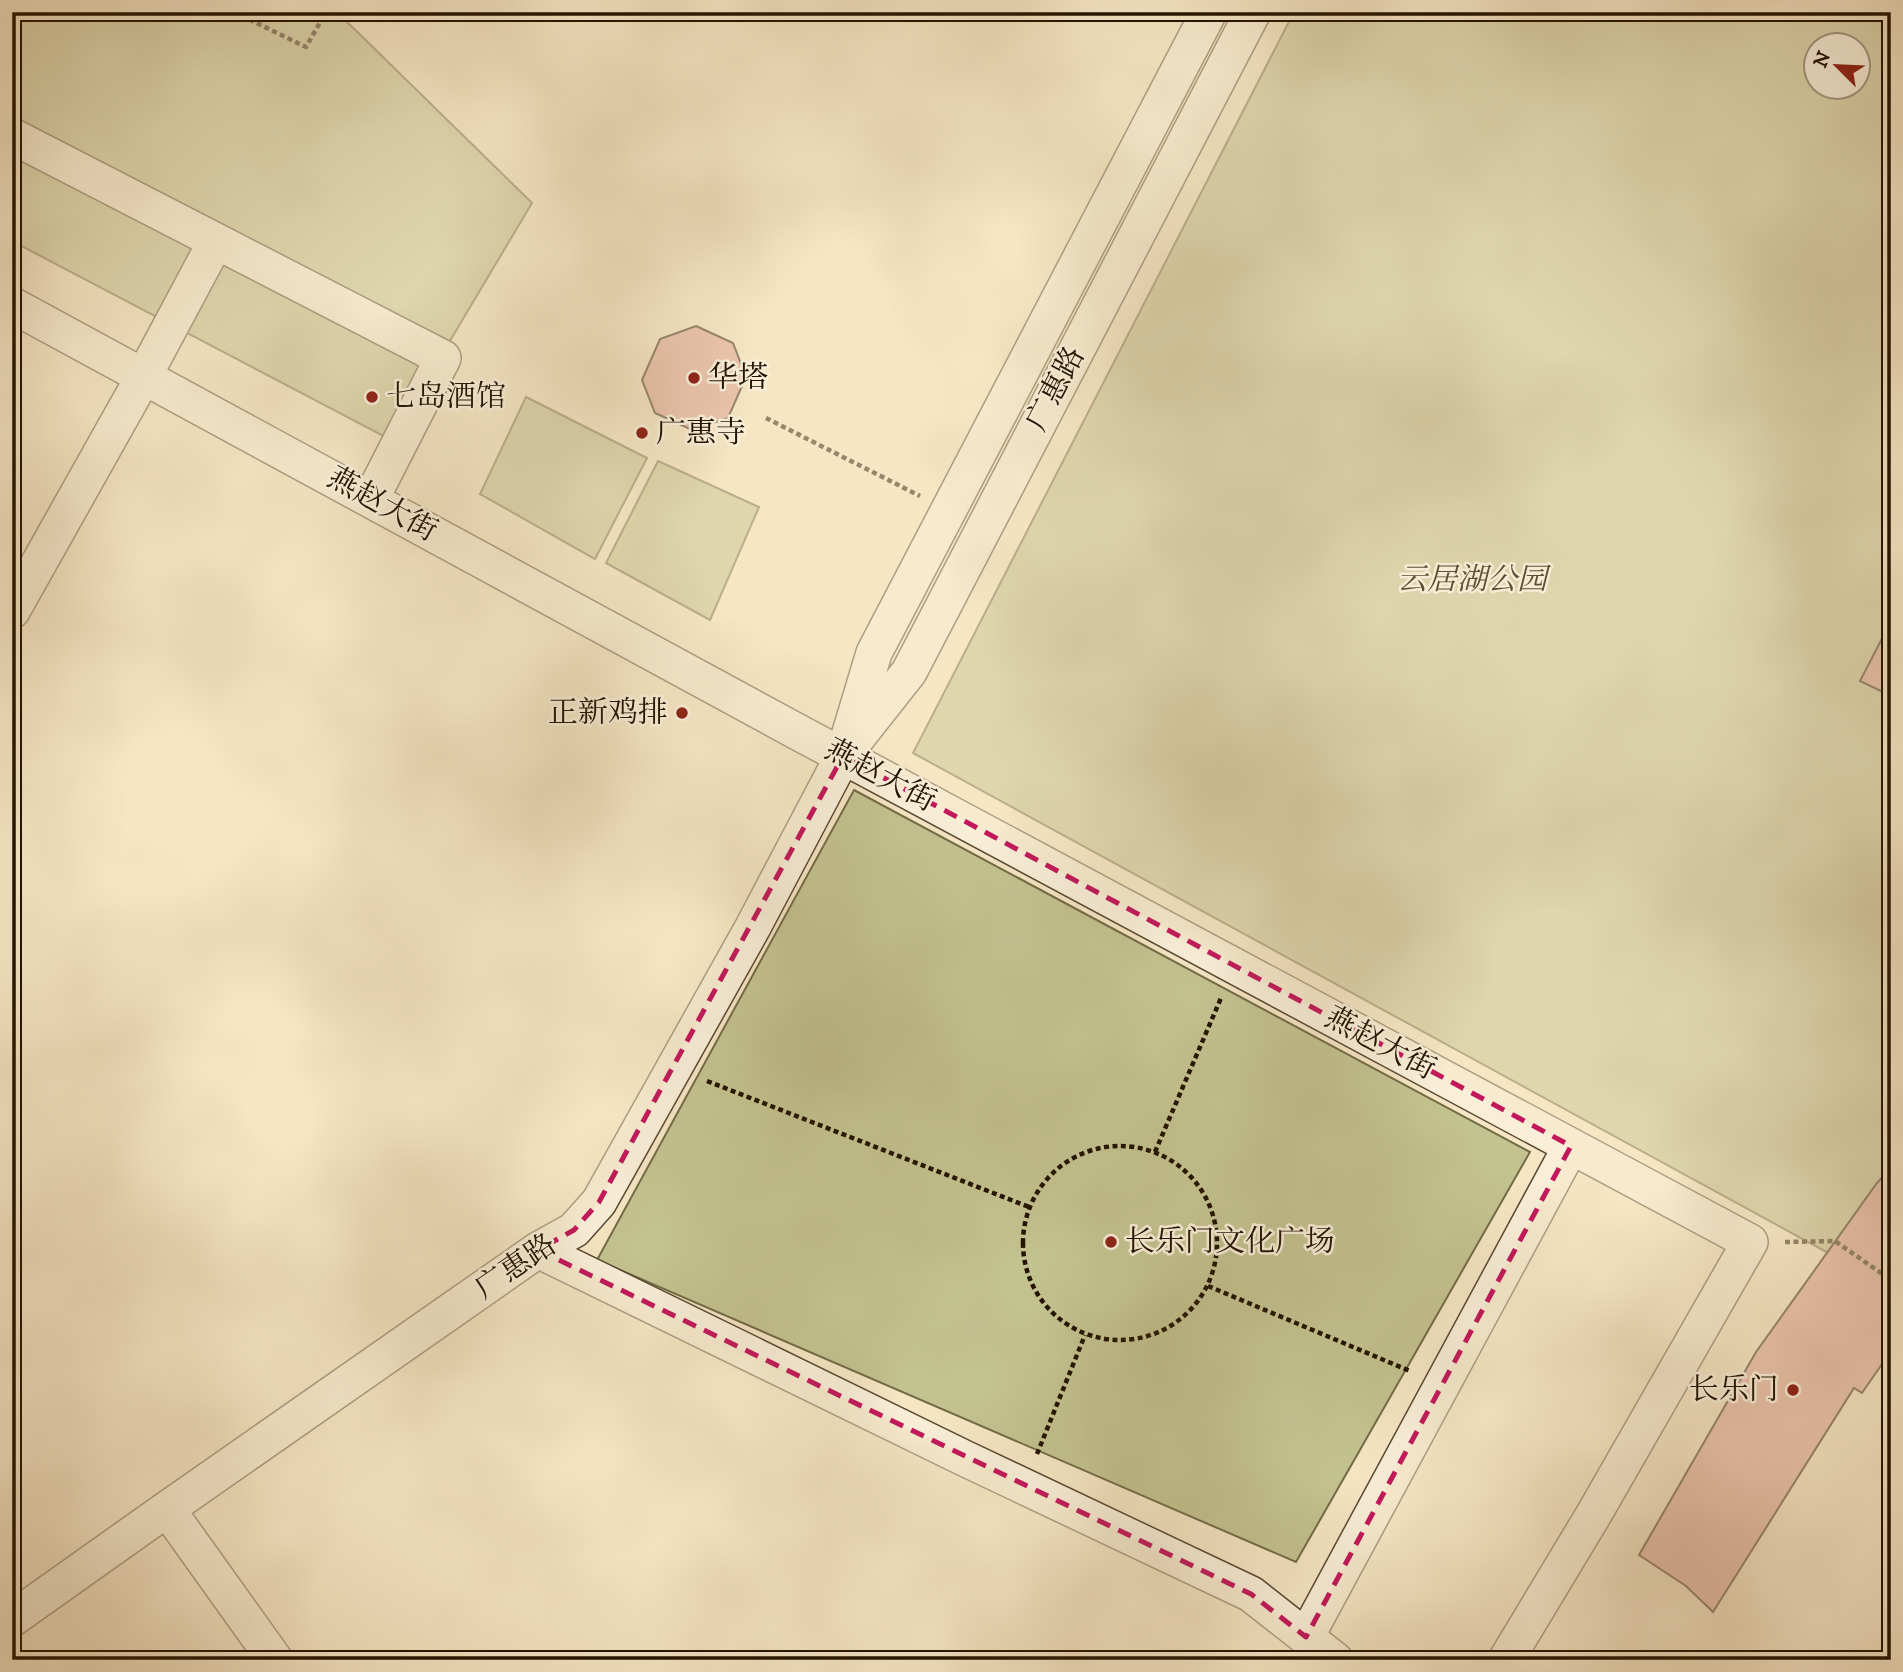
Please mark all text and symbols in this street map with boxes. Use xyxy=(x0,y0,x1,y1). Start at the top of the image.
north arrow xyxy=(1801,32,1871,102)
text: N xyxy=(1809,48,1837,72)
street label: 广惠路 xyxy=(1019,341,1093,437)
place label: 华塔 xyxy=(708,360,768,397)
marker: 华塔 xyxy=(686,370,702,386)
place label: 七岛酒馆 xyxy=(386,379,506,416)
marker: 七岛酒馆 xyxy=(364,389,380,405)
place label: 广惠寺 xyxy=(656,415,746,452)
marker: 广惠寺 xyxy=(634,425,650,441)
street label: 燕赵大街 xyxy=(321,460,443,550)
park label: 云居湖公园 xyxy=(1397,562,1551,599)
place label: 正新鸡排 xyxy=(548,695,668,732)
marker: 正新鸡排 xyxy=(674,705,690,721)
street label: 燕赵大街 xyxy=(818,731,942,821)
street label: 燕赵大街 xyxy=(1318,999,1442,1089)
place label: 长乐门文化广场 xyxy=(1125,1224,1335,1261)
street label: 广惠路 xyxy=(468,1226,564,1308)
marker: 长乐门文化广场 xyxy=(1103,1234,1119,1250)
place label: 长乐门 xyxy=(1689,1372,1779,1409)
marker: 长乐门 xyxy=(1785,1382,1801,1398)

